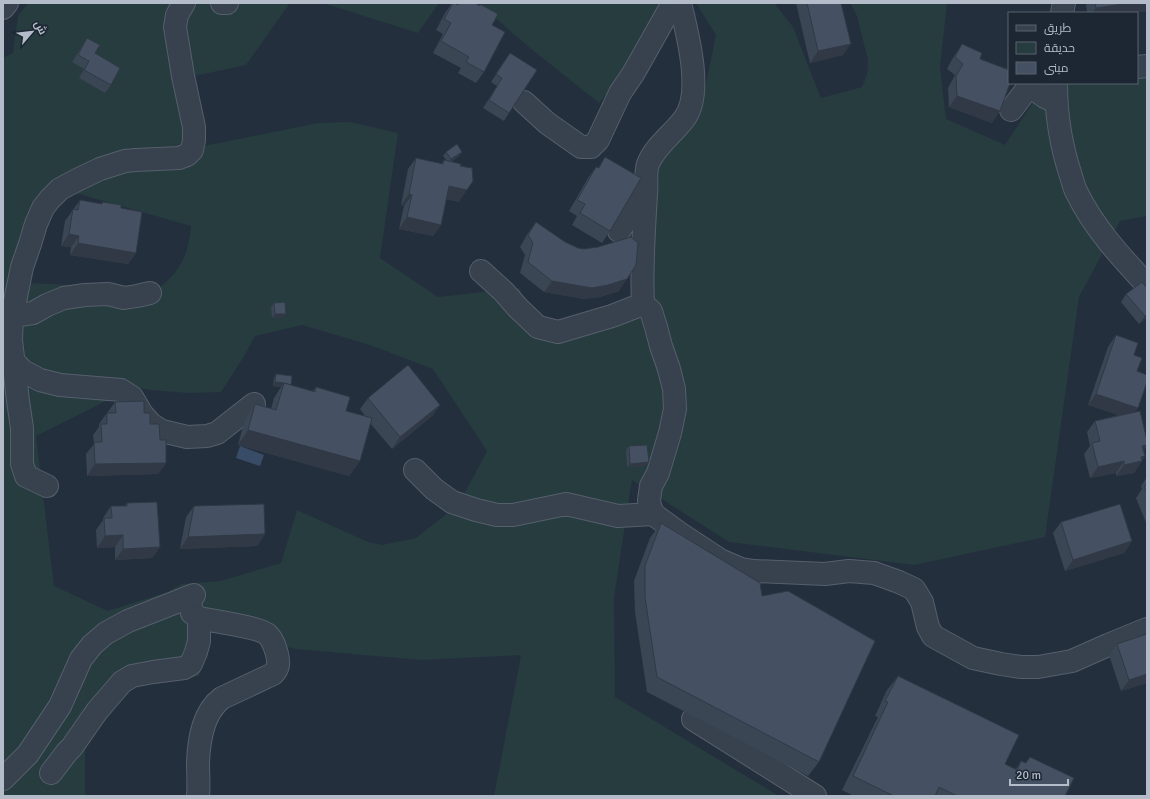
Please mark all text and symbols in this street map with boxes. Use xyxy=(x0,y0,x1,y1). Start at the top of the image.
north arrow xyxy=(12,12,52,52)
legend xyxy=(1008,12,1138,84)
text: ش xyxy=(31,18,49,37)
text: طريق xyxy=(1044,21,1072,36)
text: حديقة xyxy=(1044,41,1075,56)
text: مبنى xyxy=(1044,61,1069,76)
scale bar xyxy=(1010,761,1068,787)
text: 20 m xyxy=(1016,768,1041,783)

